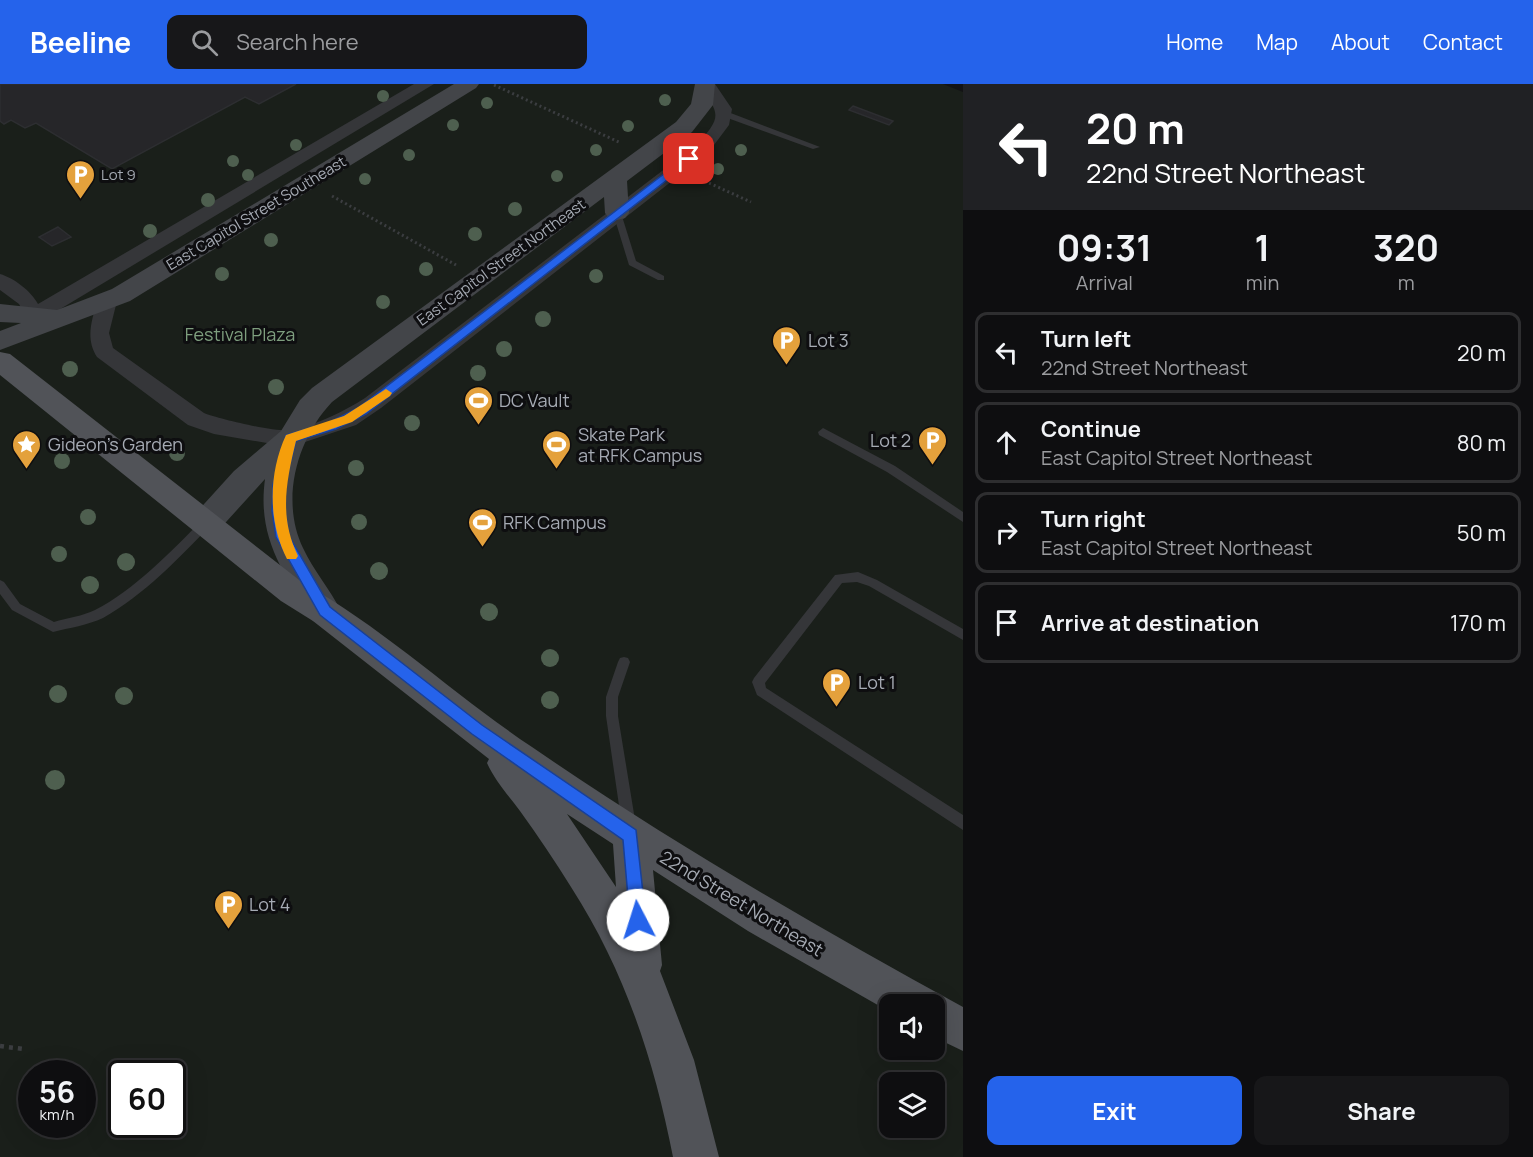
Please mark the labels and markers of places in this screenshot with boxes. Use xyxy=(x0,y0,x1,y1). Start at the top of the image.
pin xyxy=(663,133,714,184)
parking icon: Lot 9 xyxy=(64,158,96,200)
place label: Lot 9 xyxy=(101,164,136,185)
parking icon: Lot 3 xyxy=(771,324,803,366)
place label: Lot 3 xyxy=(808,328,849,352)
sports icon: DC Vault xyxy=(462,384,494,426)
place label: DC Vault xyxy=(499,388,570,412)
place label: Skate Park at RFK Campus xyxy=(578,422,702,467)
parking icon: Lot 2 xyxy=(916,424,948,466)
place icon: Gideon's Garden xyxy=(11,428,43,470)
sports icon: Skate Park at RFK Campus xyxy=(541,428,573,470)
place label: Lot 2 xyxy=(870,428,911,452)
place label: Gideon's Garden xyxy=(48,432,183,456)
sports icon: RFK Campus xyxy=(466,506,498,548)
place label: RFK Campus xyxy=(503,510,606,534)
parking icon: Lot 1 xyxy=(821,666,853,708)
place label: Lot 1 xyxy=(858,670,896,694)
parking icon: Lot 4 xyxy=(212,888,244,930)
place label: Lot 4 xyxy=(249,892,290,916)

